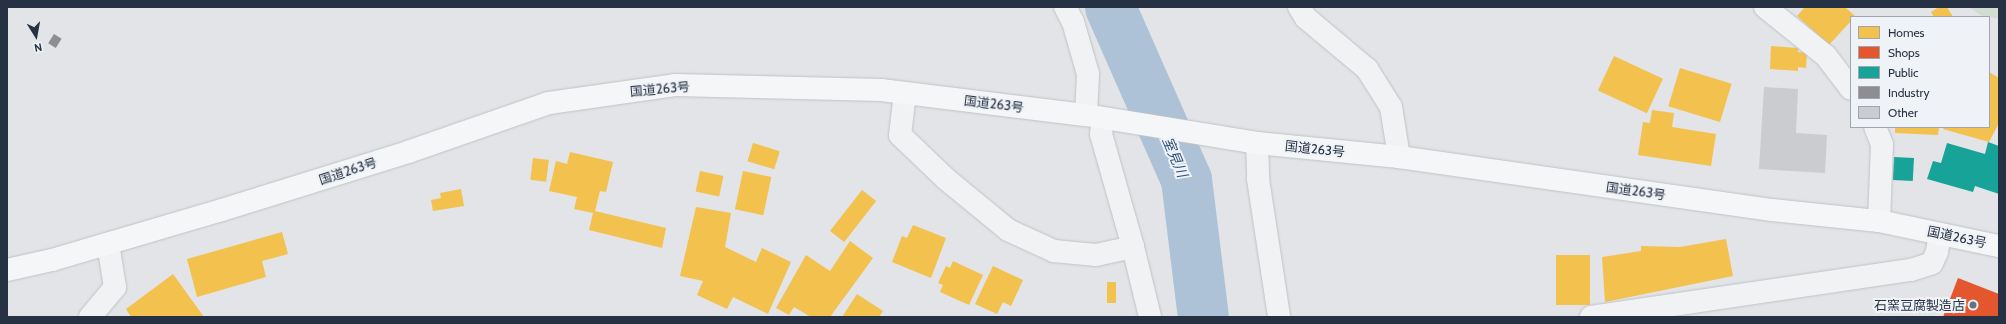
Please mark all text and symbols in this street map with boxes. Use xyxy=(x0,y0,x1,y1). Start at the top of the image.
north arrow xyxy=(16,16,56,56)
legend xyxy=(1850,16,1990,128)
text: Homes xyxy=(1888,25,1925,40)
text: N xyxy=(33,40,43,55)
text: Shops xyxy=(1888,45,1920,60)
text: Public xyxy=(1888,65,1919,80)
street label: 国道263号 xyxy=(629,79,691,99)
text: Industry xyxy=(1888,85,1929,100)
street label: 国道263号 xyxy=(963,93,1025,115)
text: Other xyxy=(1888,105,1918,120)
water label: 室見川 xyxy=(1159,134,1191,180)
street label: 国道263号 xyxy=(1284,138,1346,160)
street label: 国道263号 xyxy=(317,154,379,188)
street label: 国道263号 xyxy=(1605,179,1667,203)
street label: 国道263号 xyxy=(1926,223,1988,251)
place label: 石窯豆腐製造店 xyxy=(1874,297,1965,313)
marker: 石窯豆腐製造店 xyxy=(1968,300,1978,310)

